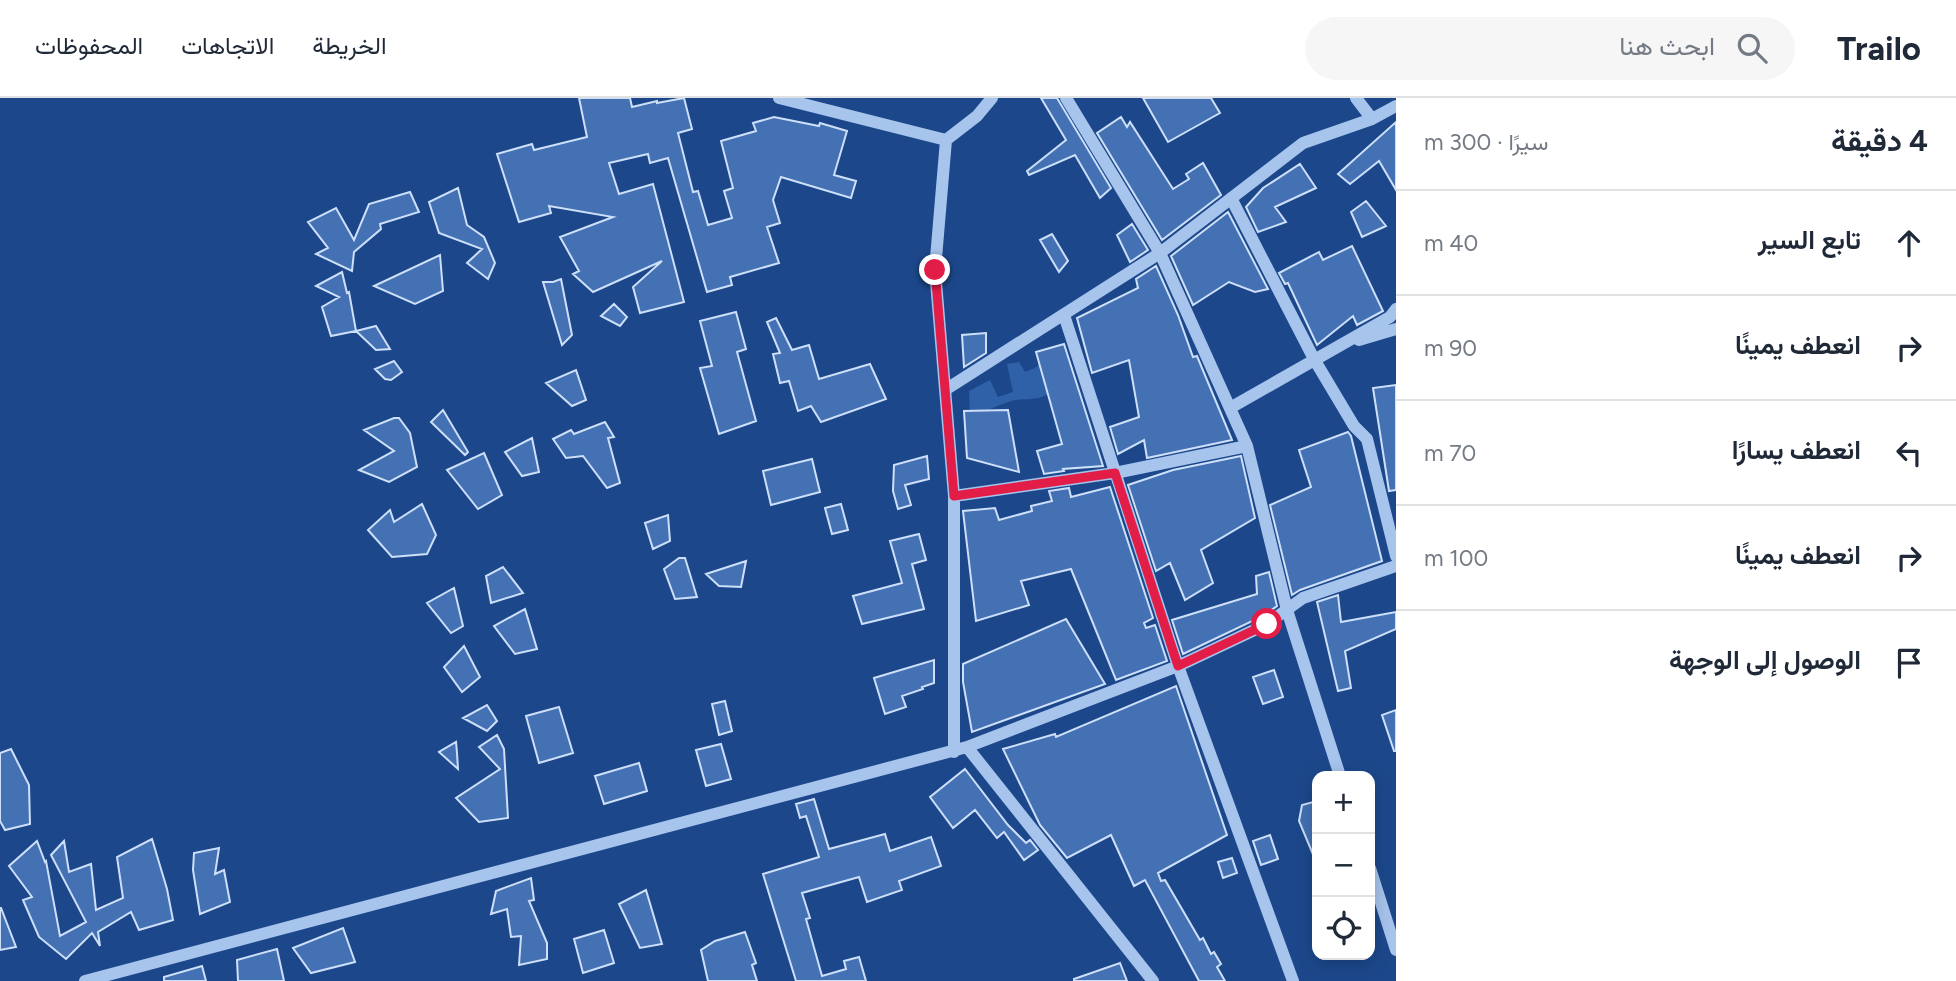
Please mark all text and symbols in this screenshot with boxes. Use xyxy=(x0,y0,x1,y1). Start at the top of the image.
search box xyxy=(1305,17,1795,80)
icon: search xyxy=(1733,29,1771,67)
text: Trailo xyxy=(1837,29,1921,68)
text: ابحث هنا xyxy=(1619,30,1715,62)
text: المحفوظات xyxy=(35,31,143,60)
text: الاتجاهات xyxy=(181,31,274,60)
text: الخريطة xyxy=(312,31,387,60)
text: 4 دقيقة xyxy=(1831,122,1928,159)
text: سيرًا · 300 m xyxy=(1424,128,1548,156)
text: تابع السير xyxy=(1758,224,1861,256)
icon: ahead xyxy=(1890,224,1928,262)
text: 40 m xyxy=(1424,229,1478,257)
route end xyxy=(919,254,950,285)
text: انعطف يمينًا xyxy=(1735,329,1861,361)
icon: right xyxy=(1890,329,1928,367)
text: 90 m xyxy=(1424,334,1477,362)
text: انعطف يسارًا xyxy=(1732,434,1861,466)
icon: left xyxy=(1890,434,1928,472)
text: 70 m xyxy=(1424,439,1476,467)
text: انعطف يمينًا xyxy=(1735,539,1861,571)
icon: right xyxy=(1890,539,1928,577)
text: 100 m xyxy=(1424,544,1488,572)
route start xyxy=(1251,608,1282,639)
text: الوصول إلى الوجهة xyxy=(1669,644,1861,676)
icon: arrive xyxy=(1890,644,1928,682)
map controls xyxy=(1312,771,1375,960)
button: + xyxy=(1312,771,1375,834)
button: − xyxy=(1312,834,1375,897)
button: locate xyxy=(1312,897,1375,960)

